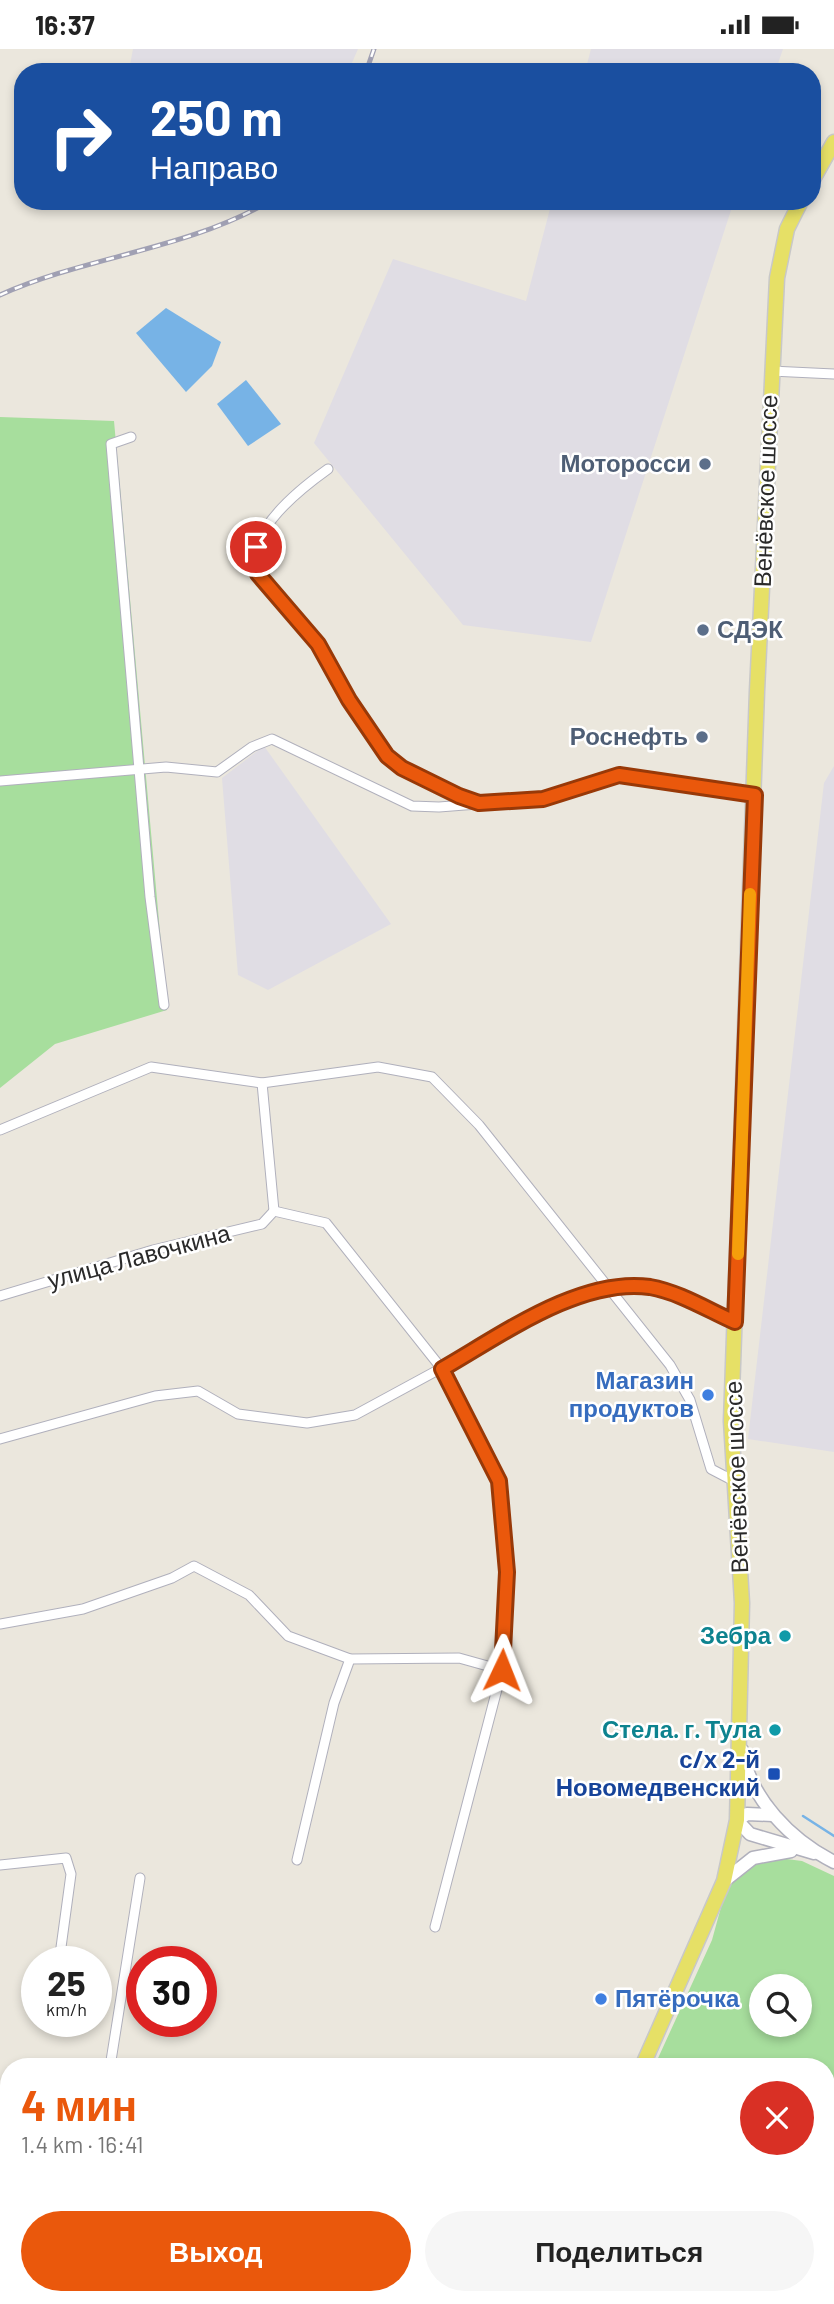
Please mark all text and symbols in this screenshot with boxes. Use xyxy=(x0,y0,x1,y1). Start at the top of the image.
text: 16:37 xyxy=(35,9,95,40)
text: 250 m xyxy=(150,87,283,146)
icon: right xyxy=(35,91,126,182)
text: Направо xyxy=(150,147,278,185)
street label: Венёвское шоссе xyxy=(747,394,782,588)
place label: Моторосси xyxy=(560,448,691,477)
marker: Моторосси xyxy=(697,456,713,472)
pin xyxy=(226,517,286,577)
icon: arrive xyxy=(237,528,275,566)
place label: СДЭК xyxy=(717,614,783,643)
marker: СДЭК xyxy=(695,622,711,638)
place label: Роснефть xyxy=(570,721,688,750)
marker: Роснефть xyxy=(694,729,710,745)
street label: улица Лавочкина xyxy=(44,1217,234,1294)
place label: Магазин продуктов xyxy=(569,1365,694,1422)
street label: Венёвское шоссе xyxy=(718,1380,753,1574)
marker: Магазин продуктов xyxy=(700,1387,716,1403)
place label: Зебра xyxy=(700,1620,772,1649)
marker: Зебра xyxy=(777,1628,793,1644)
position arrow xyxy=(465,1633,539,1707)
place label: Стела. г. Тула xyxy=(602,1714,762,1743)
marker: Стела. г. Тула xyxy=(767,1722,783,1738)
place label: с/х 2-й Новомедвенский xyxy=(556,1744,760,1801)
marker: с/х 2-й Новомедвенский xyxy=(766,1766,782,1782)
speed limit sign: 30 xyxy=(126,1946,217,2037)
text: 25 xyxy=(47,1961,86,2003)
map controls xyxy=(749,1974,812,2037)
button: search xyxy=(749,1974,812,2037)
place label: Пятёрочка xyxy=(615,1983,740,2012)
marker: Пятёрочка xyxy=(593,1991,609,2007)
text: km/h xyxy=(46,1998,87,2020)
text: 4 мин xyxy=(21,2079,137,2129)
button: close xyxy=(740,2081,814,2155)
text: 1.4 km · 16:41 xyxy=(21,2130,144,2158)
button: Выход xyxy=(21,2211,411,2291)
button: Поделиться xyxy=(425,2211,814,2291)

